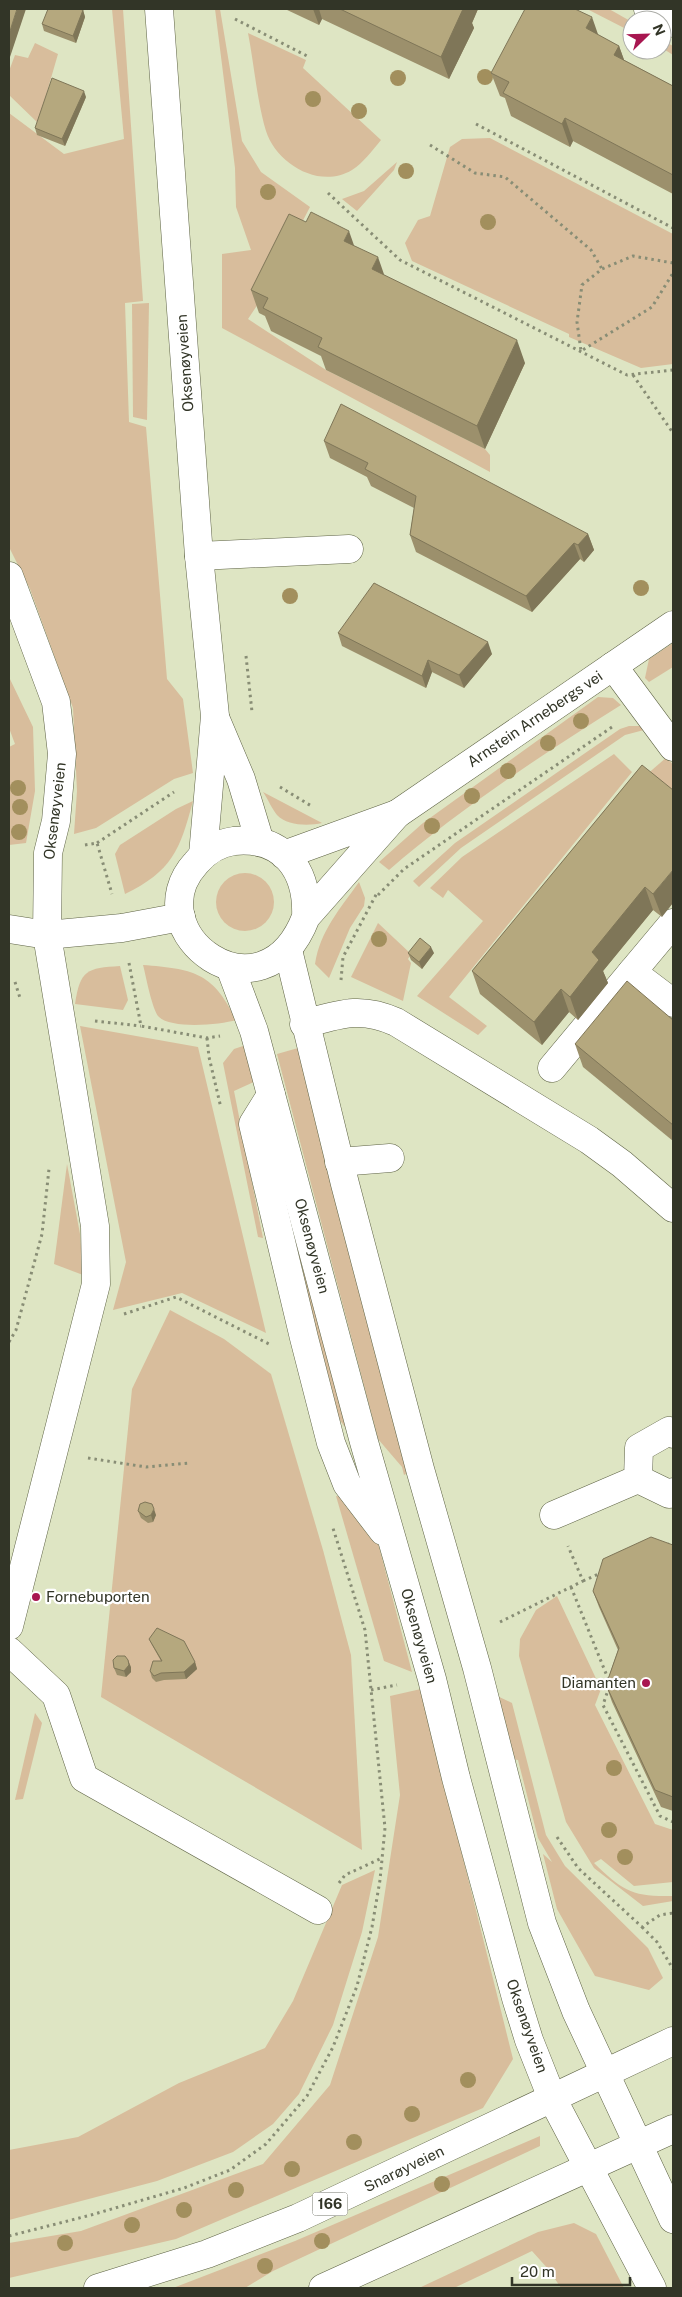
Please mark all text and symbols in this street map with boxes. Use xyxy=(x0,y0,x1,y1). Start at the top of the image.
north arrow xyxy=(622,10,672,60)
text: N xyxy=(649,22,668,38)
street label: Oksenøyveien xyxy=(173,314,196,412)
street label: Arnstein Arnebergs vei xyxy=(464,667,605,770)
street label: Oksenøyveien xyxy=(40,761,69,861)
street label: Oksenøyveien xyxy=(292,1196,333,1295)
street label: Oksenøyveien xyxy=(398,1586,441,1685)
place label: Fornebuporten xyxy=(46,1588,150,1605)
marker: Fornebuporten xyxy=(30,1591,42,1603)
place label: Diamanten xyxy=(561,1674,636,1691)
marker: Diamanten xyxy=(640,1677,652,1689)
street label: Oksenøyveien xyxy=(503,1977,551,2075)
street label: Snarøyveien xyxy=(361,2142,446,2195)
road number: 166 xyxy=(312,2192,348,2216)
scale bar xyxy=(512,2254,630,2286)
text: 20 m xyxy=(520,2263,555,2280)

